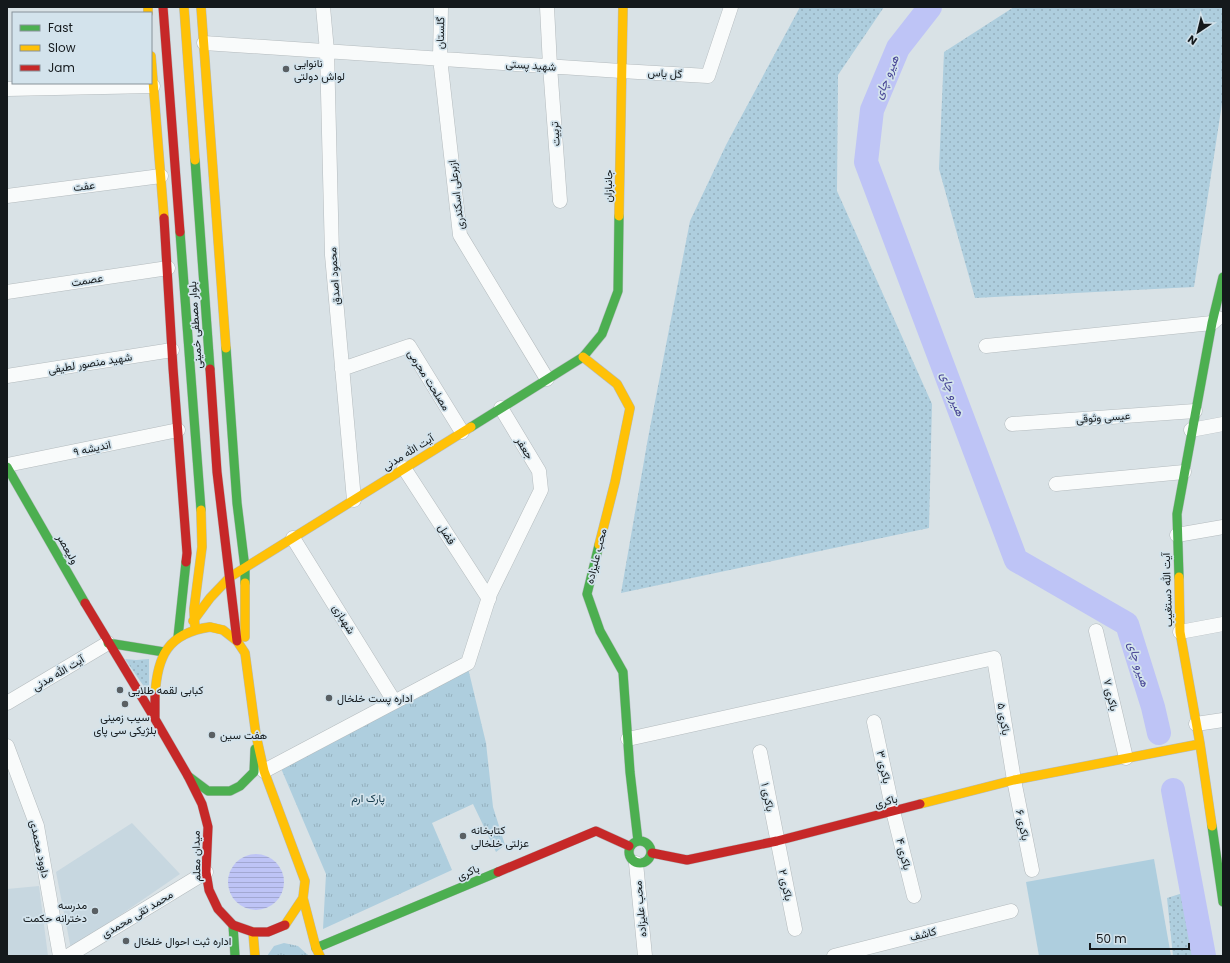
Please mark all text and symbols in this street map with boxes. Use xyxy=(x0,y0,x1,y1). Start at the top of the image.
legend xyxy=(12,12,152,84)
north arrow xyxy=(1178,12,1218,52)
street label: گلستان xyxy=(432,17,448,49)
text: Fast xyxy=(48,19,73,36)
text: N xyxy=(1184,31,1200,49)
text: Slow xyxy=(48,39,76,56)
water label: هیرو چای xyxy=(869,52,903,102)
place label: نانوایی لواش دولتی xyxy=(294,55,345,84)
street label: شهید پستی xyxy=(505,55,557,75)
text: Jam xyxy=(48,59,75,76)
marker: نانوایی لواش دولتی xyxy=(281,64,291,74)
street label: گل یاس xyxy=(647,64,683,82)
street label: تربیت xyxy=(546,120,564,147)
street label: ازبرعلی اسکندری xyxy=(444,159,468,231)
street label: جانبازان xyxy=(600,169,616,203)
street label: عفت xyxy=(72,177,96,195)
street label: محمود اصدق xyxy=(324,246,344,305)
street label: عصمت xyxy=(70,270,104,290)
street label: بلوار مصطفی خمینی xyxy=(184,281,206,369)
street label: مصلحت محرمی xyxy=(404,346,454,414)
street label: شهید منصور لطیفی xyxy=(47,348,133,378)
water label: هیرو چای xyxy=(937,369,969,419)
street label: عیسی وثوقی xyxy=(1075,407,1131,427)
street label: آیت‌ الله مدنی xyxy=(379,429,438,474)
street label: جعفر xyxy=(512,433,538,462)
street label: اندیشه ۹ xyxy=(72,436,112,460)
street label: فضل xyxy=(434,520,460,548)
street label: محب علیزاده xyxy=(581,526,611,585)
street label: ولیعصر xyxy=(53,530,83,567)
street label: آیت الله دستغیب xyxy=(1158,551,1176,627)
street label: شهبازی xyxy=(329,601,360,637)
water label: هیرو چای xyxy=(1124,639,1154,689)
street label: آیت الله مدنی xyxy=(29,650,88,695)
street label: باکری ۷ xyxy=(1100,677,1122,713)
place label: کبابی لقمه طلایی xyxy=(128,682,203,698)
marker: کبابی لقمه طلایی xyxy=(115,685,125,695)
place label: اداره پست خلخال xyxy=(337,690,412,706)
marker: اداره پست خلخال xyxy=(324,693,334,703)
marker: سیب زمینی بلژیکی سی پای xyxy=(120,699,130,709)
street label: باکری ۵ xyxy=(994,702,1014,736)
place label: سیب زمینی بلژیکی سی پای xyxy=(94,709,156,738)
place label: هفت سین xyxy=(220,727,268,743)
marker: هفت سین xyxy=(207,730,217,740)
street label: باکری ۳ xyxy=(873,749,895,785)
street label: باکری ۱ xyxy=(757,781,779,813)
park label: پارک ارم xyxy=(351,790,385,806)
street label: باکری xyxy=(873,790,899,812)
street label: باکری ۶ xyxy=(1012,808,1034,842)
street label: داوود محمدی xyxy=(26,818,54,880)
place label: کتابخانه عزلتی خلخالی xyxy=(471,822,529,851)
street label: میدان معلم xyxy=(188,830,204,882)
marker: کتابخانه عزلتی خلخالی xyxy=(458,831,468,841)
street label: باکری ۴ xyxy=(892,836,916,872)
street label: باکری xyxy=(454,860,482,884)
street label: باکری ۲ xyxy=(775,868,797,902)
street label: محب علیزاده xyxy=(630,880,650,938)
street label: محمد تقی محمدی xyxy=(98,886,176,942)
place label: مدرسه دخترانه حکمت xyxy=(23,897,87,926)
marker: مدرسه دخترانه حکمت xyxy=(90,906,100,916)
street label: کاشف xyxy=(908,923,938,945)
scale bar xyxy=(1090,925,1189,951)
text: 50 m xyxy=(1096,930,1127,947)
place label: اداره ثبت احوال خلخال xyxy=(134,933,231,949)
marker: اداره ثبت احوال خلخال xyxy=(121,936,131,946)

